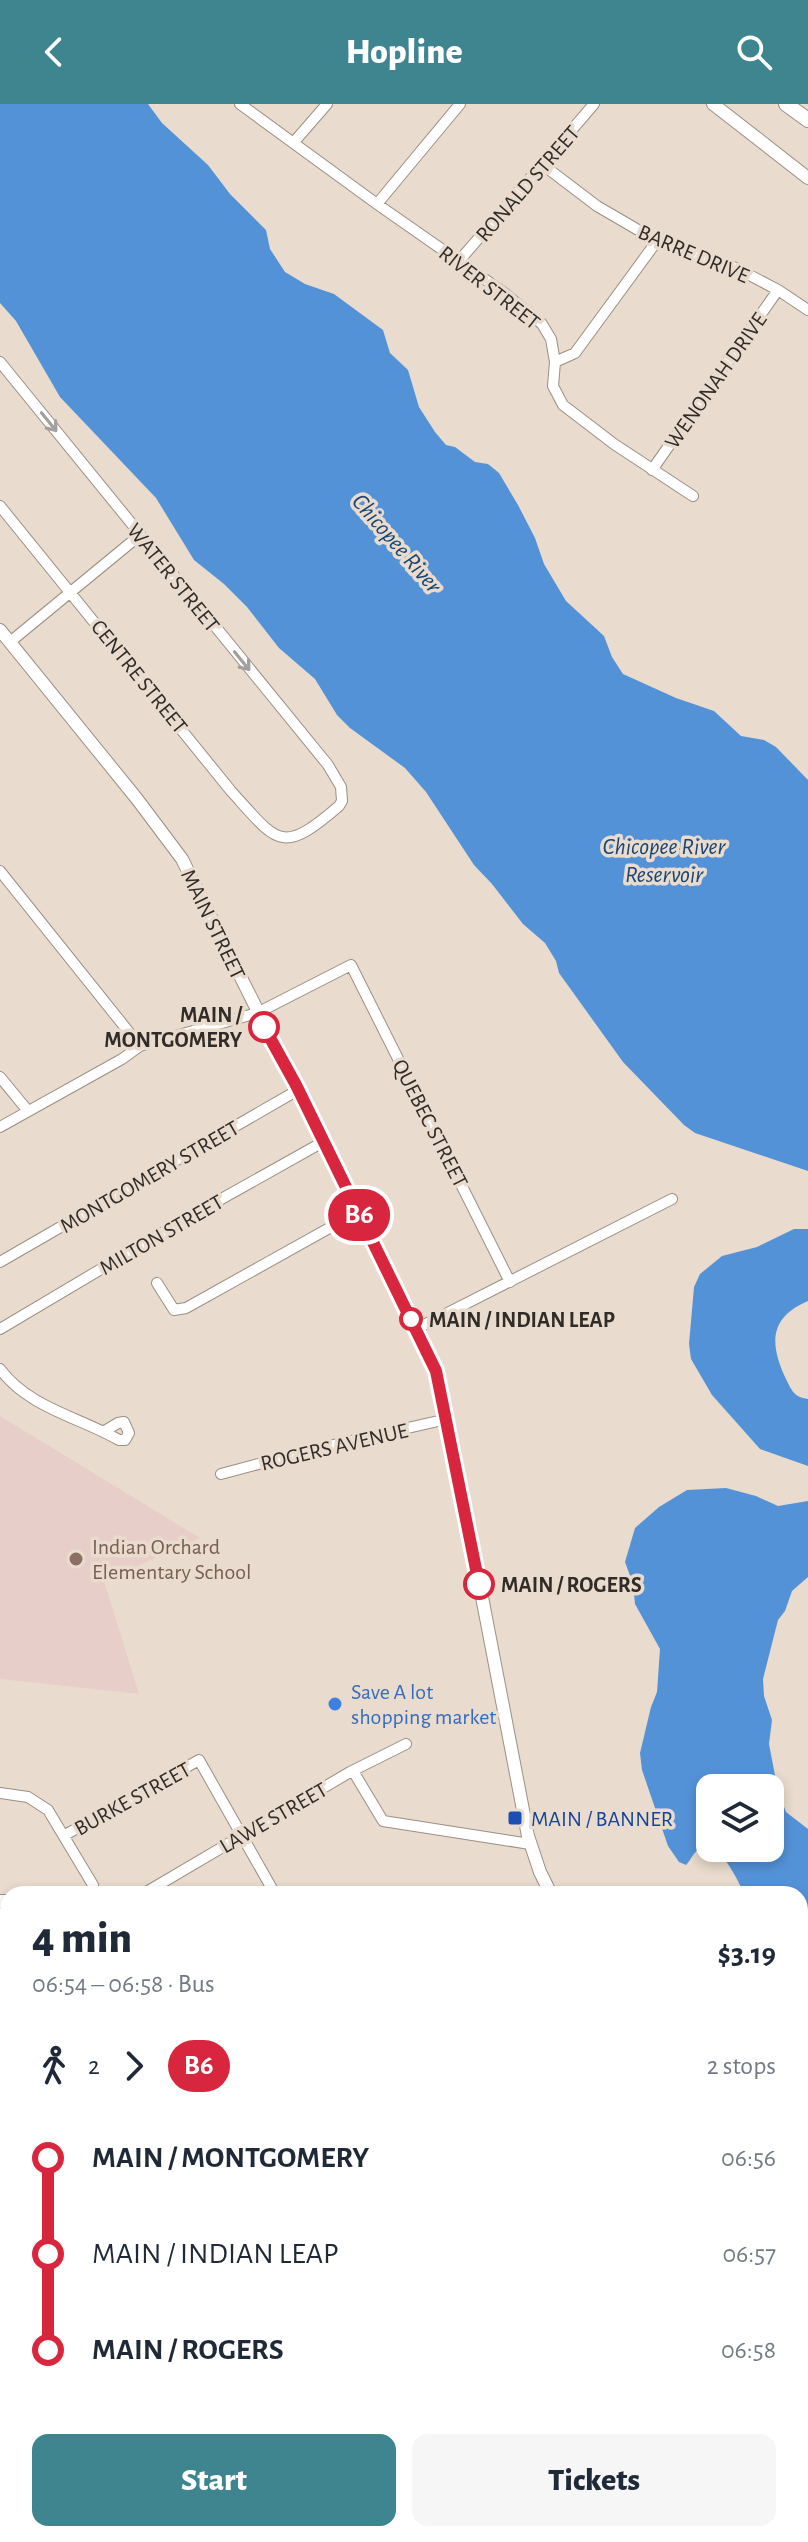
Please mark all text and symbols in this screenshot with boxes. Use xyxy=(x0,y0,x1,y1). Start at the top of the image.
icon: back xyxy=(32,30,76,74)
icon: search xyxy=(732,30,776,74)
text: Hopline xyxy=(345,34,463,70)
street label: RONALD STREET xyxy=(472,121,584,246)
street label: BARRE DRIVE xyxy=(635,221,753,287)
street label: RIVER STREET xyxy=(435,242,544,334)
street label: WENONAH DRIVE xyxy=(661,308,771,453)
one-way arrow xyxy=(40,412,58,433)
water label: Chicopee River xyxy=(347,489,446,599)
street label: WATER STREET xyxy=(123,519,224,636)
street label: CENTRE STREET xyxy=(87,616,192,738)
one-way arrow xyxy=(233,650,251,670)
water label: Chicopee River Reservoir xyxy=(603,835,727,887)
street label: MAIN STREET xyxy=(177,866,249,983)
place label: MAIN / MONTGOMERY xyxy=(104,1004,243,1051)
marker: MAIN / MONTGOMERY xyxy=(249,1012,279,1042)
street label: QUEBEC STREET xyxy=(388,1056,472,1191)
street label: MONTGOMERY STREET xyxy=(56,1117,243,1237)
line badge: B6 xyxy=(323,1189,395,1241)
street label: MILTON STREET xyxy=(96,1191,227,1279)
text: B6 xyxy=(344,1201,374,1229)
marker: MAIN / INDIAN LEAP xyxy=(400,1308,422,1330)
place label: MAIN / INDIAN LEAP xyxy=(429,1309,615,1331)
street label: ROGERS AVENUE xyxy=(258,1419,410,1475)
place label: Indian Orchard Elementary School xyxy=(92,1536,252,1583)
marker: Indian Orchard Elementary School xyxy=(67,1550,85,1568)
marker: MAIN / ROGERS xyxy=(464,1569,494,1599)
place label: MAIN / ROGERS xyxy=(501,1574,642,1596)
place label: Save A lot shopping market xyxy=(351,1681,496,1728)
marker: Save A lot shopping market xyxy=(326,1695,344,1713)
street label: BURKE STREET xyxy=(71,1758,194,1840)
map controls xyxy=(696,1774,784,1862)
button: layers xyxy=(696,1774,784,1862)
street label: LAWE STREET xyxy=(216,1778,331,1857)
place label: MAIN / BANNER xyxy=(531,1808,673,1830)
marker: MAIN / BANNER xyxy=(506,1809,524,1827)
text: 4 min xyxy=(32,1917,132,1961)
text: $3.19 xyxy=(717,1939,776,1969)
text: 06:54 – 06:58 · Bus xyxy=(32,1971,215,1997)
icon: walk xyxy=(32,2044,76,2088)
icon: forward xyxy=(112,2044,156,2088)
text: B6 xyxy=(184,2052,214,2080)
text: 2 xyxy=(88,2053,100,2079)
text: 2 stops xyxy=(707,2053,776,2079)
text: MAIN / MONTGOMERY xyxy=(92,2143,369,2173)
text: 06:56 xyxy=(721,2145,776,2171)
text: MAIN / INDIAN LEAP xyxy=(92,2239,339,2269)
text: 06:57 xyxy=(722,2241,776,2267)
text: MAIN / ROGERS xyxy=(92,2335,284,2365)
text: 06:58 xyxy=(721,2337,776,2363)
button: Start xyxy=(32,2434,396,2526)
button: Tickets xyxy=(412,2434,776,2526)

